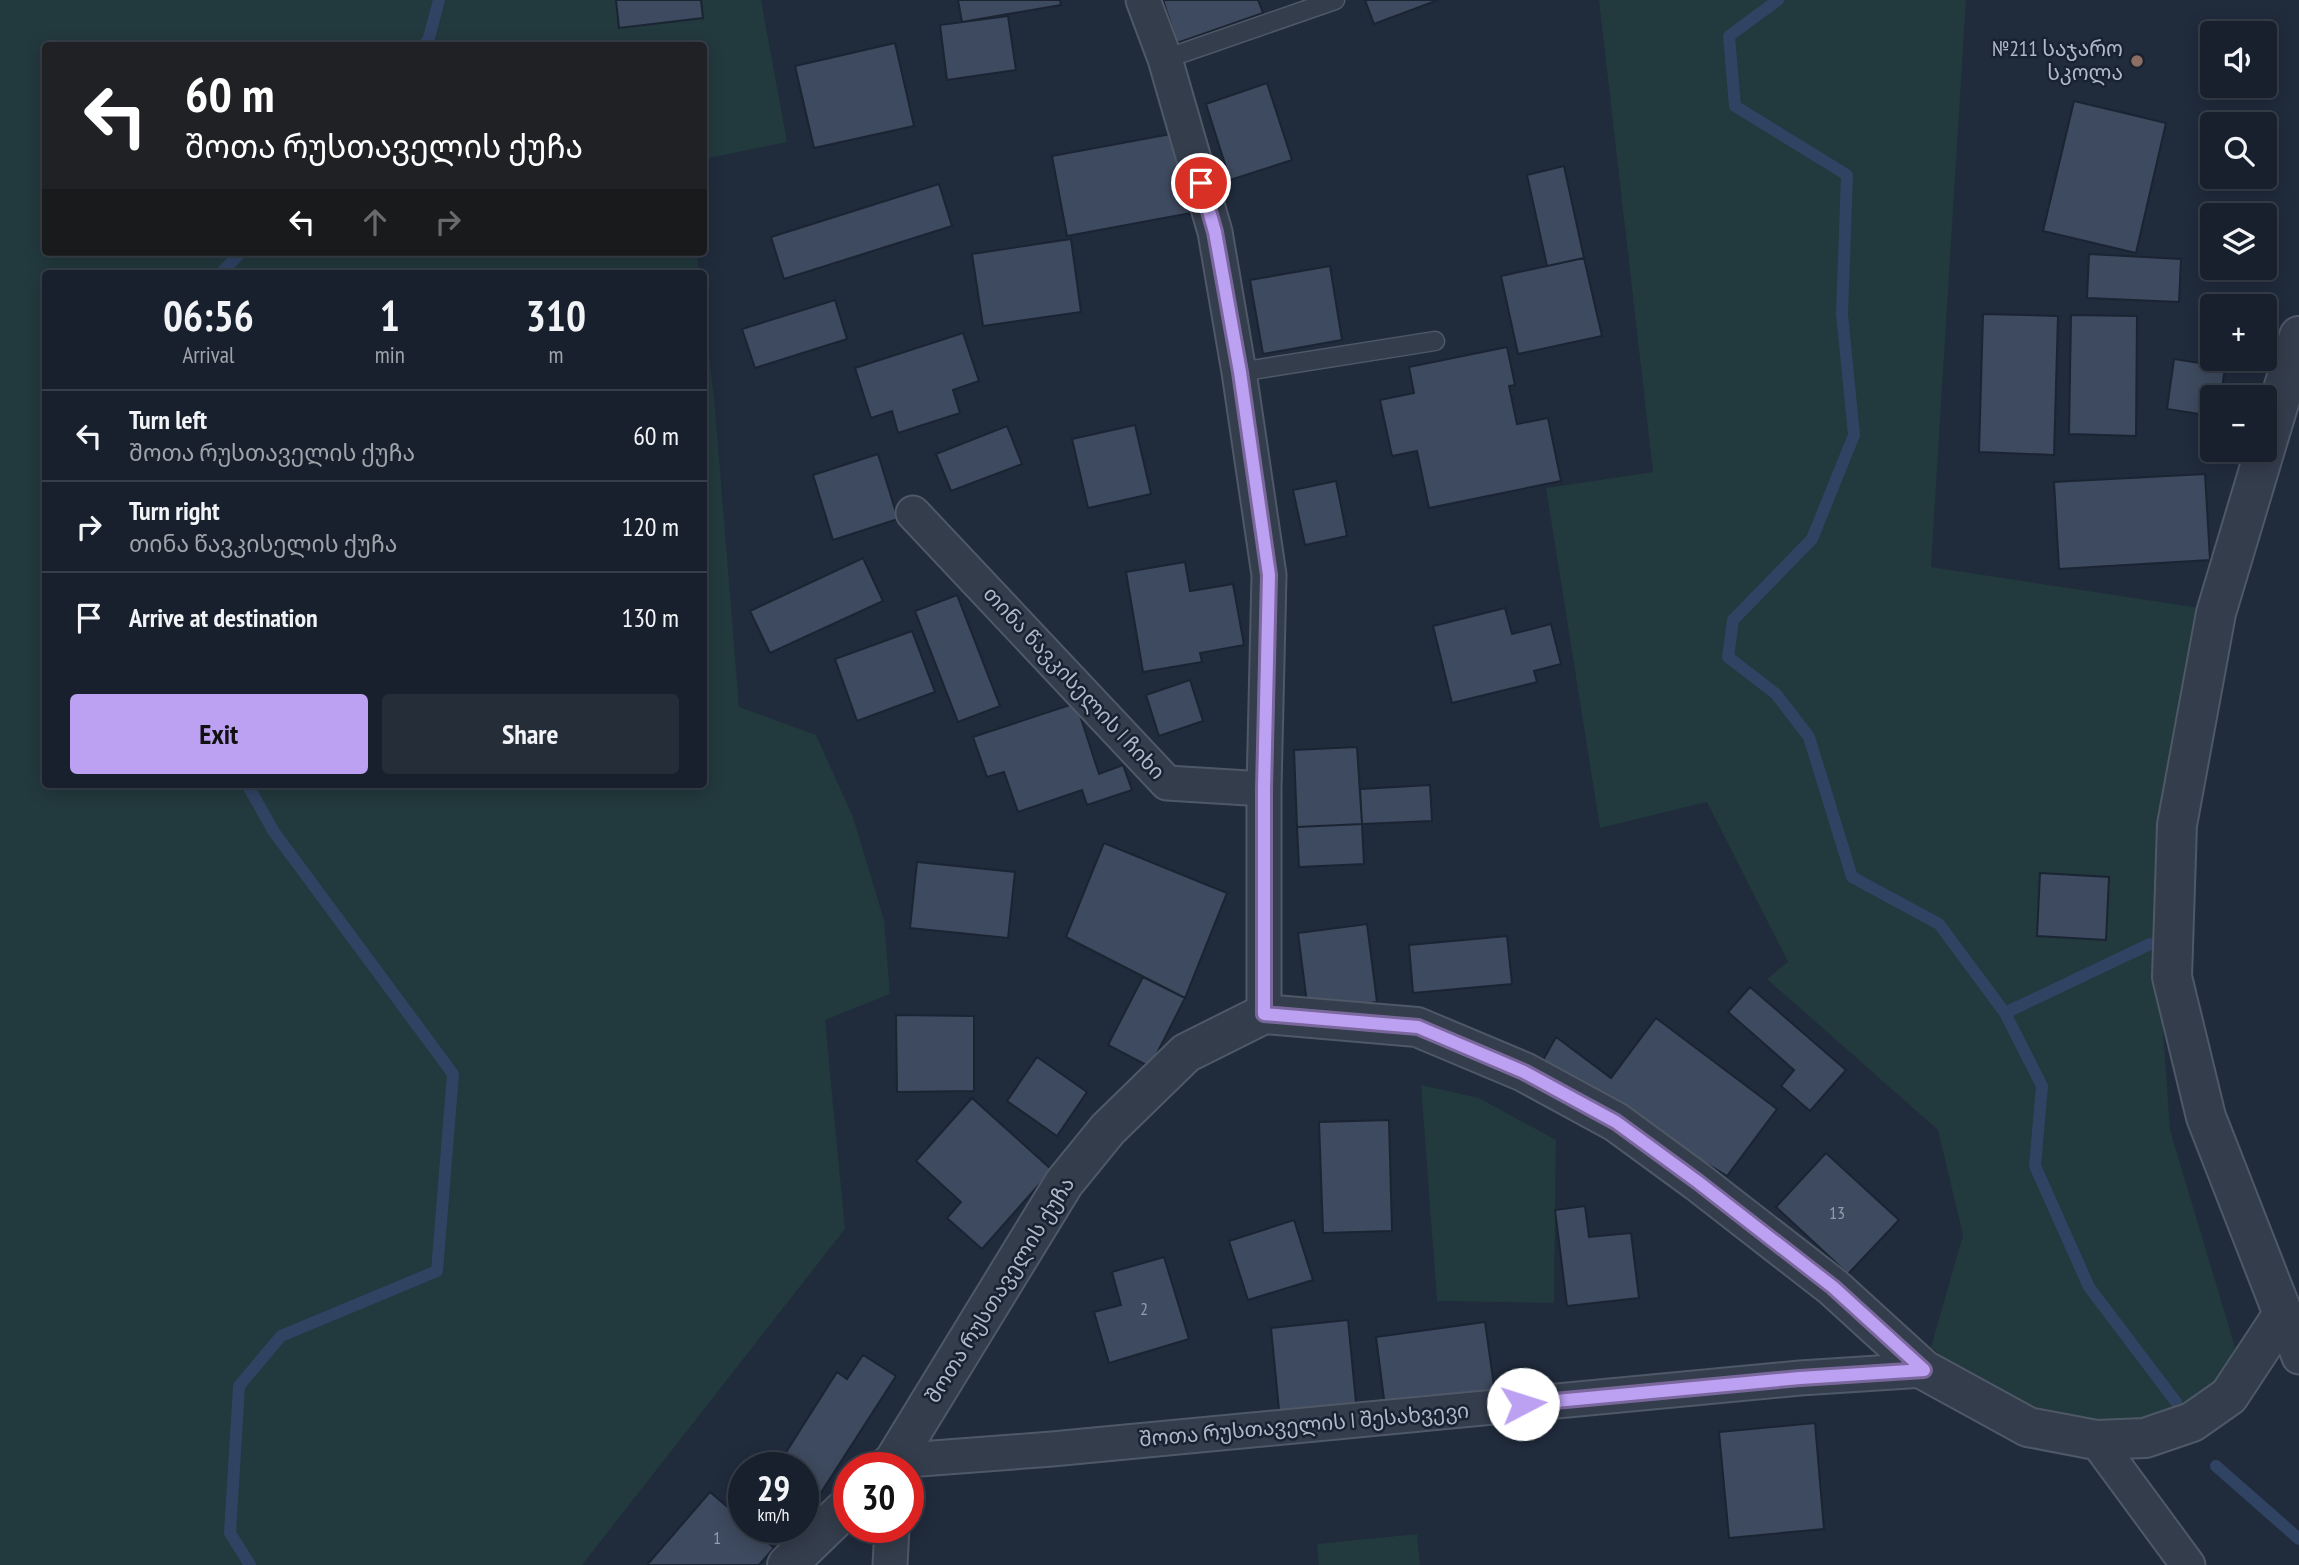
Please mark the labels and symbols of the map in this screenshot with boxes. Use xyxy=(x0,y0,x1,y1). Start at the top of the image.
place label: №211 საჯარო სკოლა xyxy=(1992,35,2123,86)
marker: №211 საჯარო სკოლა xyxy=(2129,53,2145,69)
pin xyxy=(1171,153,1231,213)
street label: თინა წავკისელის I ჩიხი xyxy=(978,580,1171,785)
street label: შოთა რუსთაველის ქუჩა xyxy=(919,1172,1080,1408)
house number: 13 xyxy=(1829,1201,1845,1224)
house number: 2 xyxy=(1140,1297,1148,1320)
position arrow xyxy=(1486,1367,1560,1441)
street label: შოთა რუსთაველის I შესახვევი xyxy=(1138,1397,1470,1452)
speed limit sign: 30 xyxy=(833,1452,924,1543)
house number: 1 xyxy=(713,1526,721,1549)

